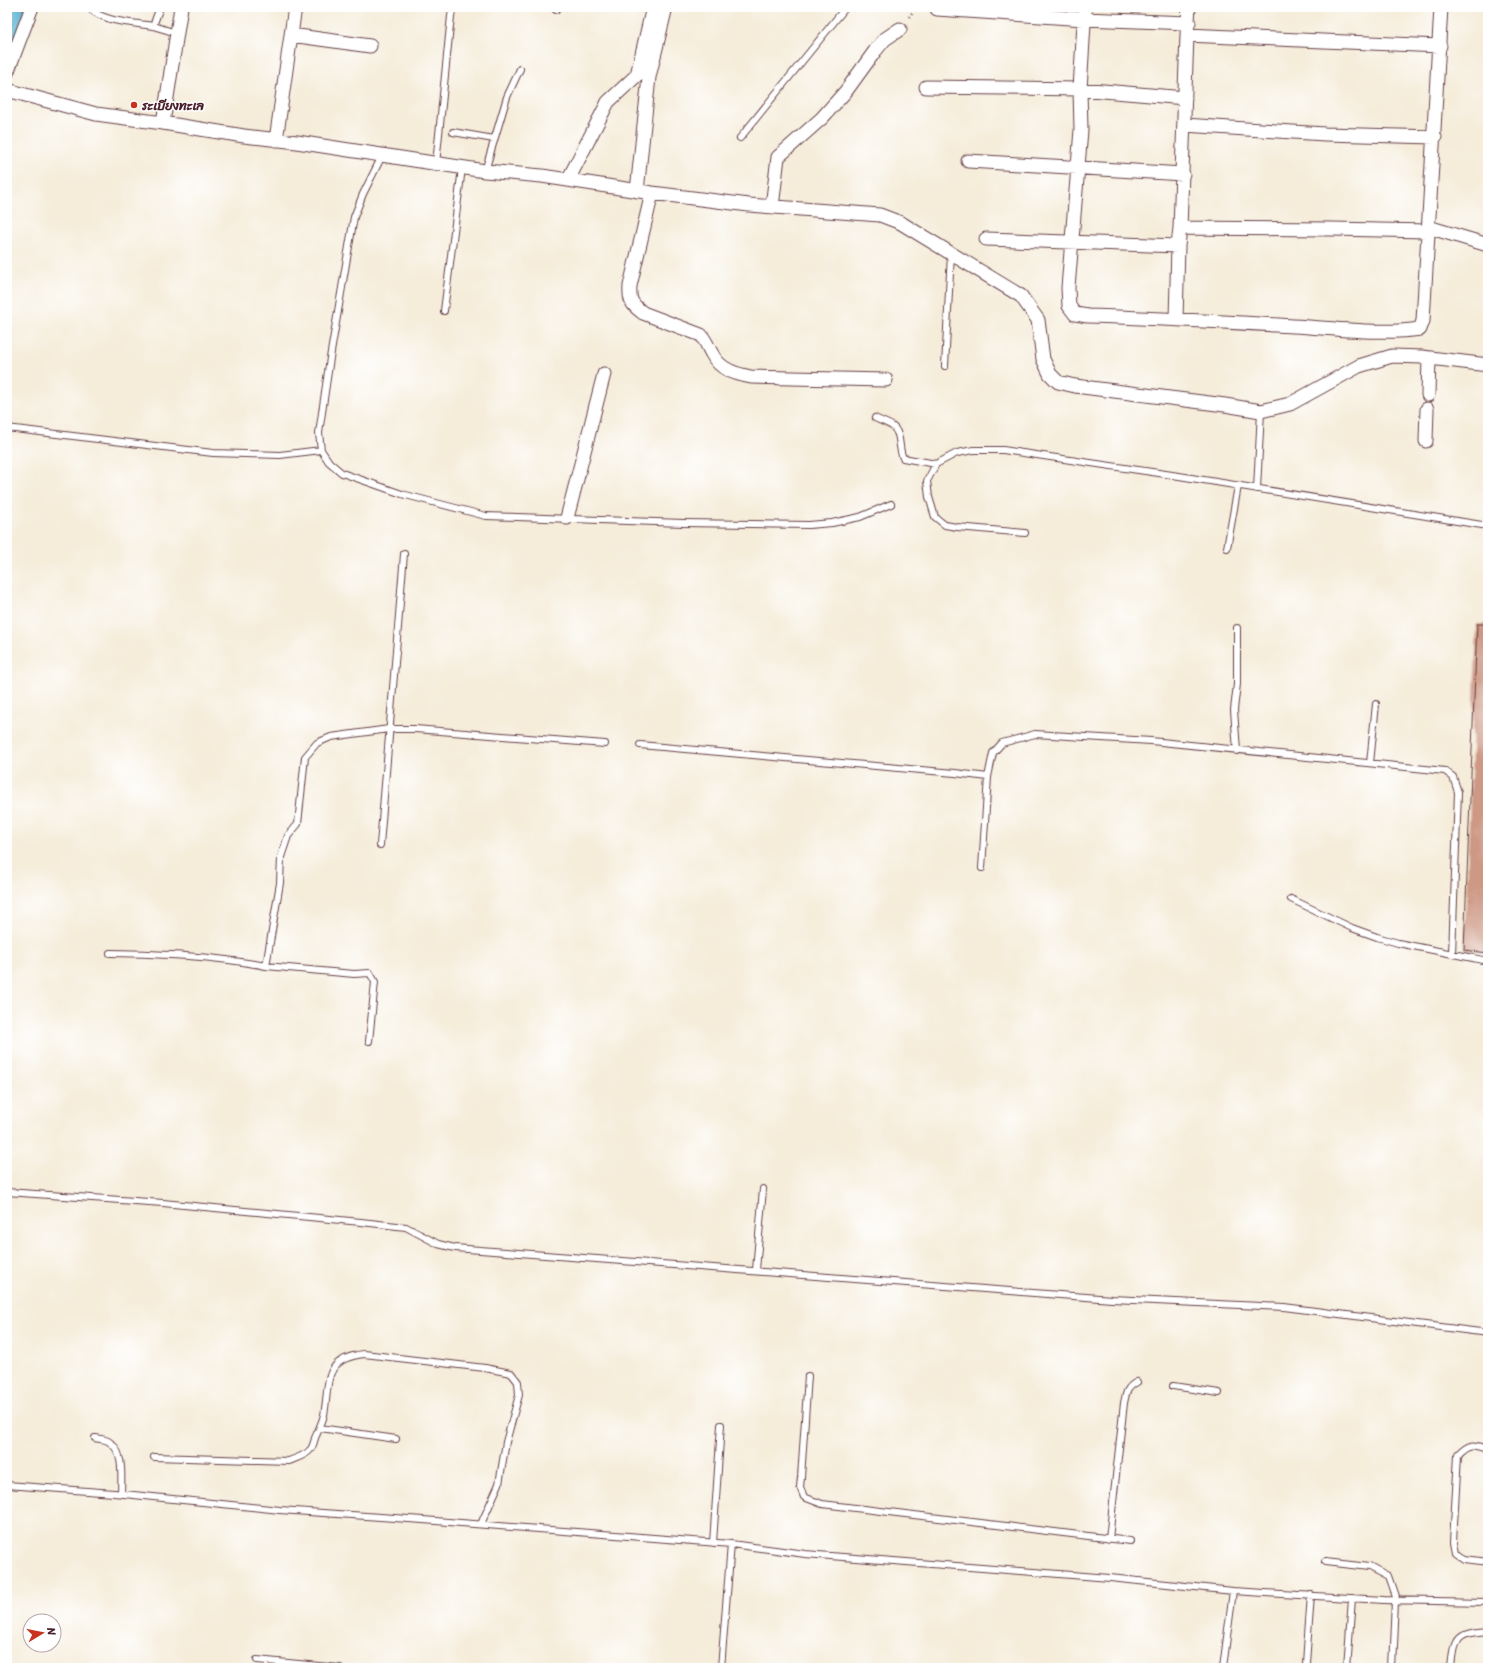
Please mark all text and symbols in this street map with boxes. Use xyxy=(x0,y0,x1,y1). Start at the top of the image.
place label: ระเบียงทะเล xyxy=(141,94,204,117)
marker: ระเบียงทะเล xyxy=(129,100,139,110)
north arrow xyxy=(22,1613,62,1653)
text: N xyxy=(41,1625,61,1637)

